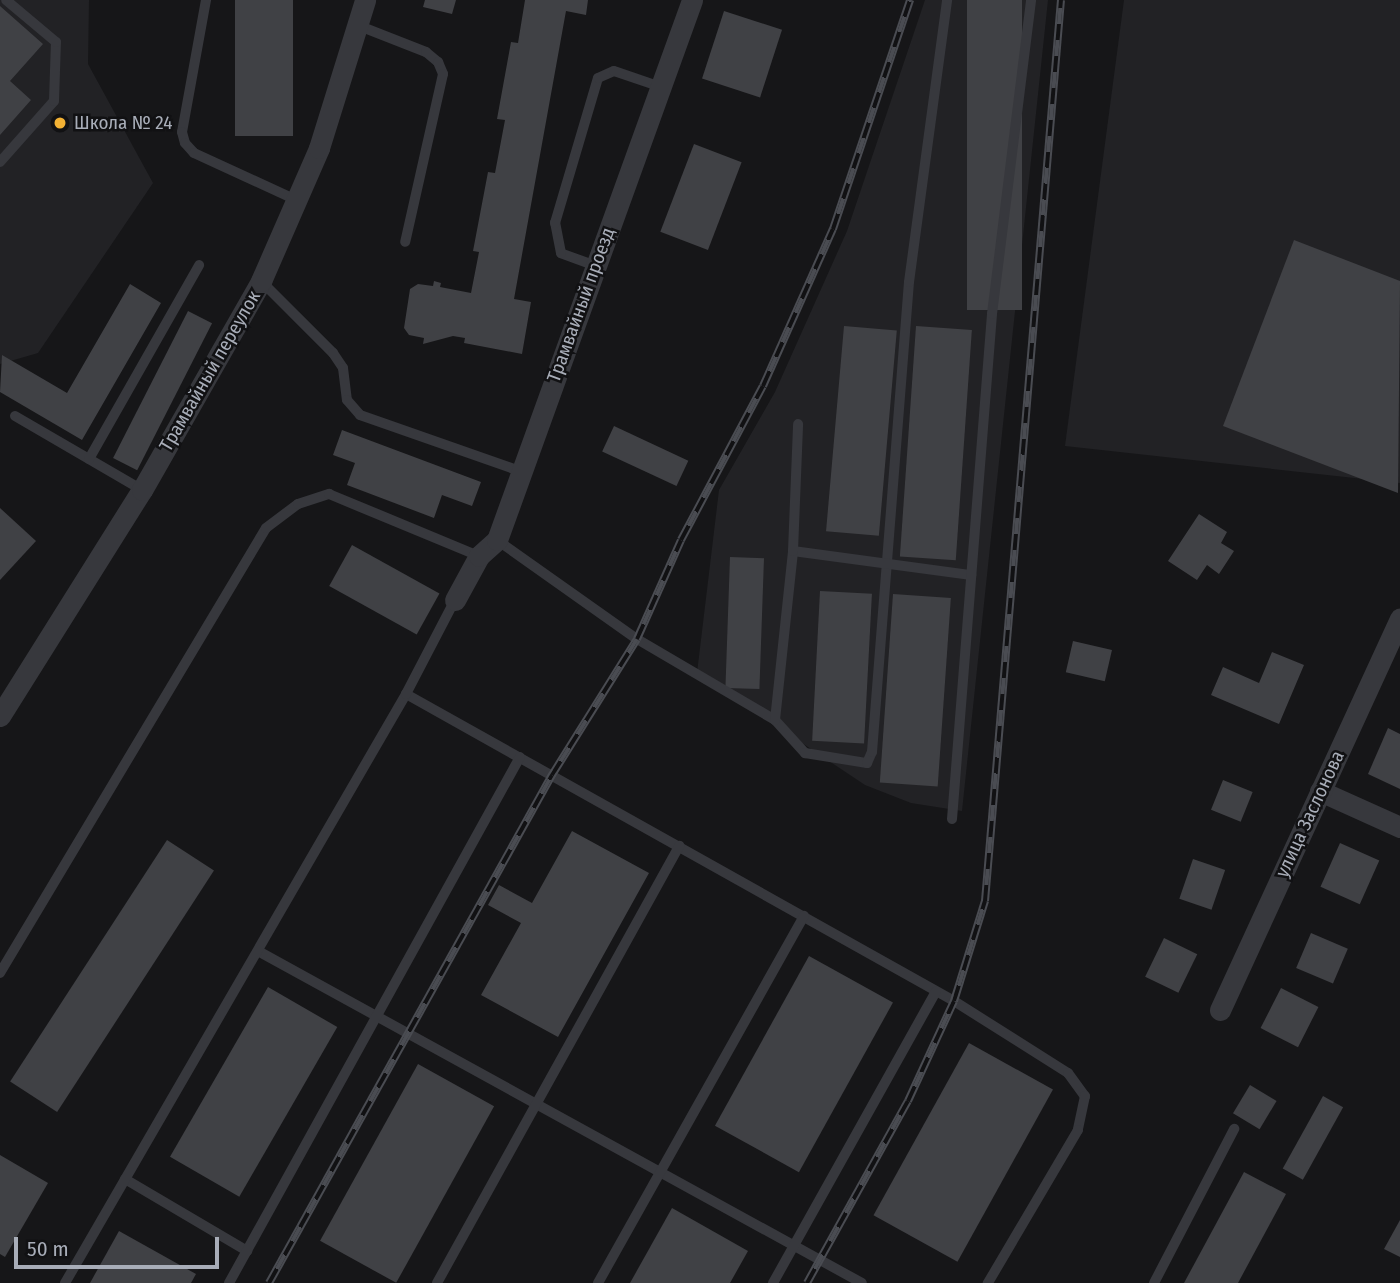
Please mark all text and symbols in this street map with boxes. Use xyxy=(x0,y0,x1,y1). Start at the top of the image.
place label: Школа № 24 xyxy=(74,112,173,134)
marker: Школа № 24 xyxy=(52,115,68,131)
street label: Трамвайный проезд xyxy=(542,225,620,385)
street label: Трамвайный переулок xyxy=(155,287,265,455)
street label: улица Заслонова xyxy=(1271,747,1349,881)
scale bar xyxy=(18,1224,222,1268)
text: 50 m xyxy=(27,1236,69,1262)

